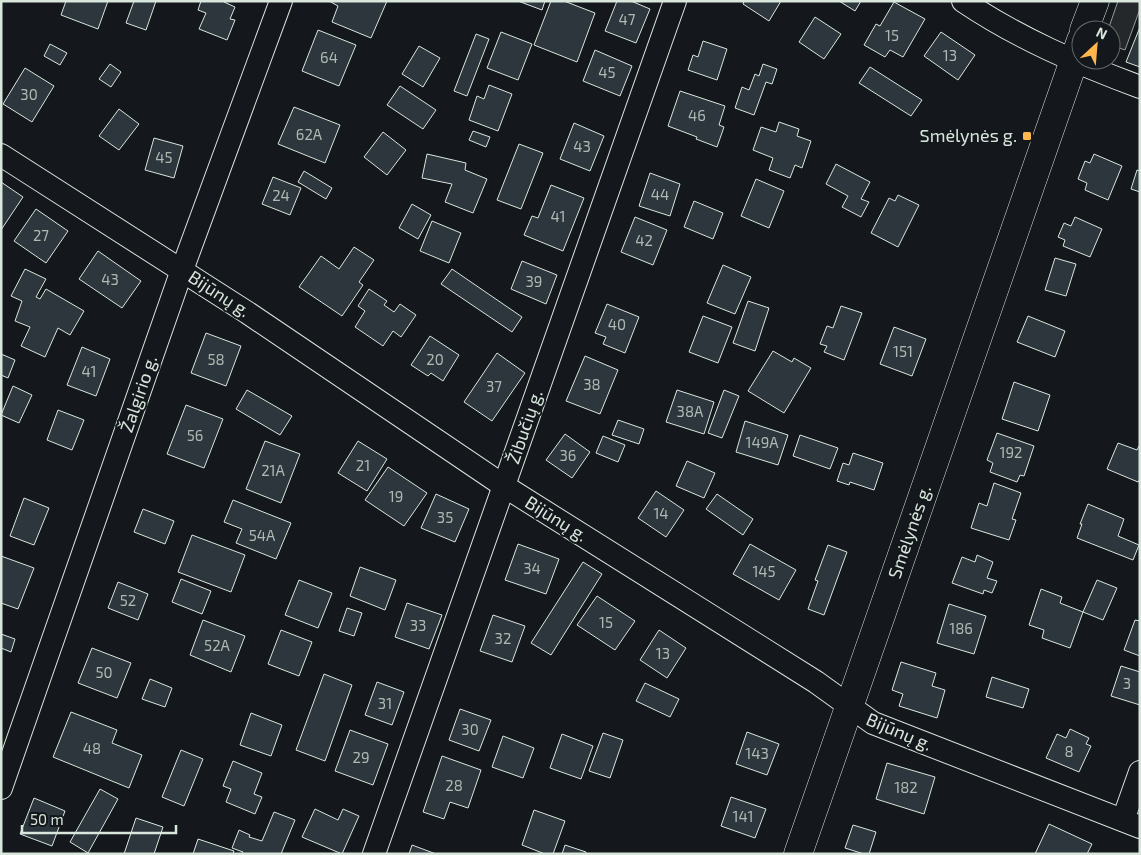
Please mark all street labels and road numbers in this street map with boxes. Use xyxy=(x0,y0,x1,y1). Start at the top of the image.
street label: Bijūnų g. xyxy=(184,265,255,321)
street label: Žalgirio g. xyxy=(115,352,161,435)
street label: Žibučių g. xyxy=(501,387,547,467)
street label: Smėlynės g. xyxy=(883,482,935,581)
street label: Bijūnų g. xyxy=(521,490,592,546)
street label: Bijūnų g. xyxy=(863,707,936,755)

